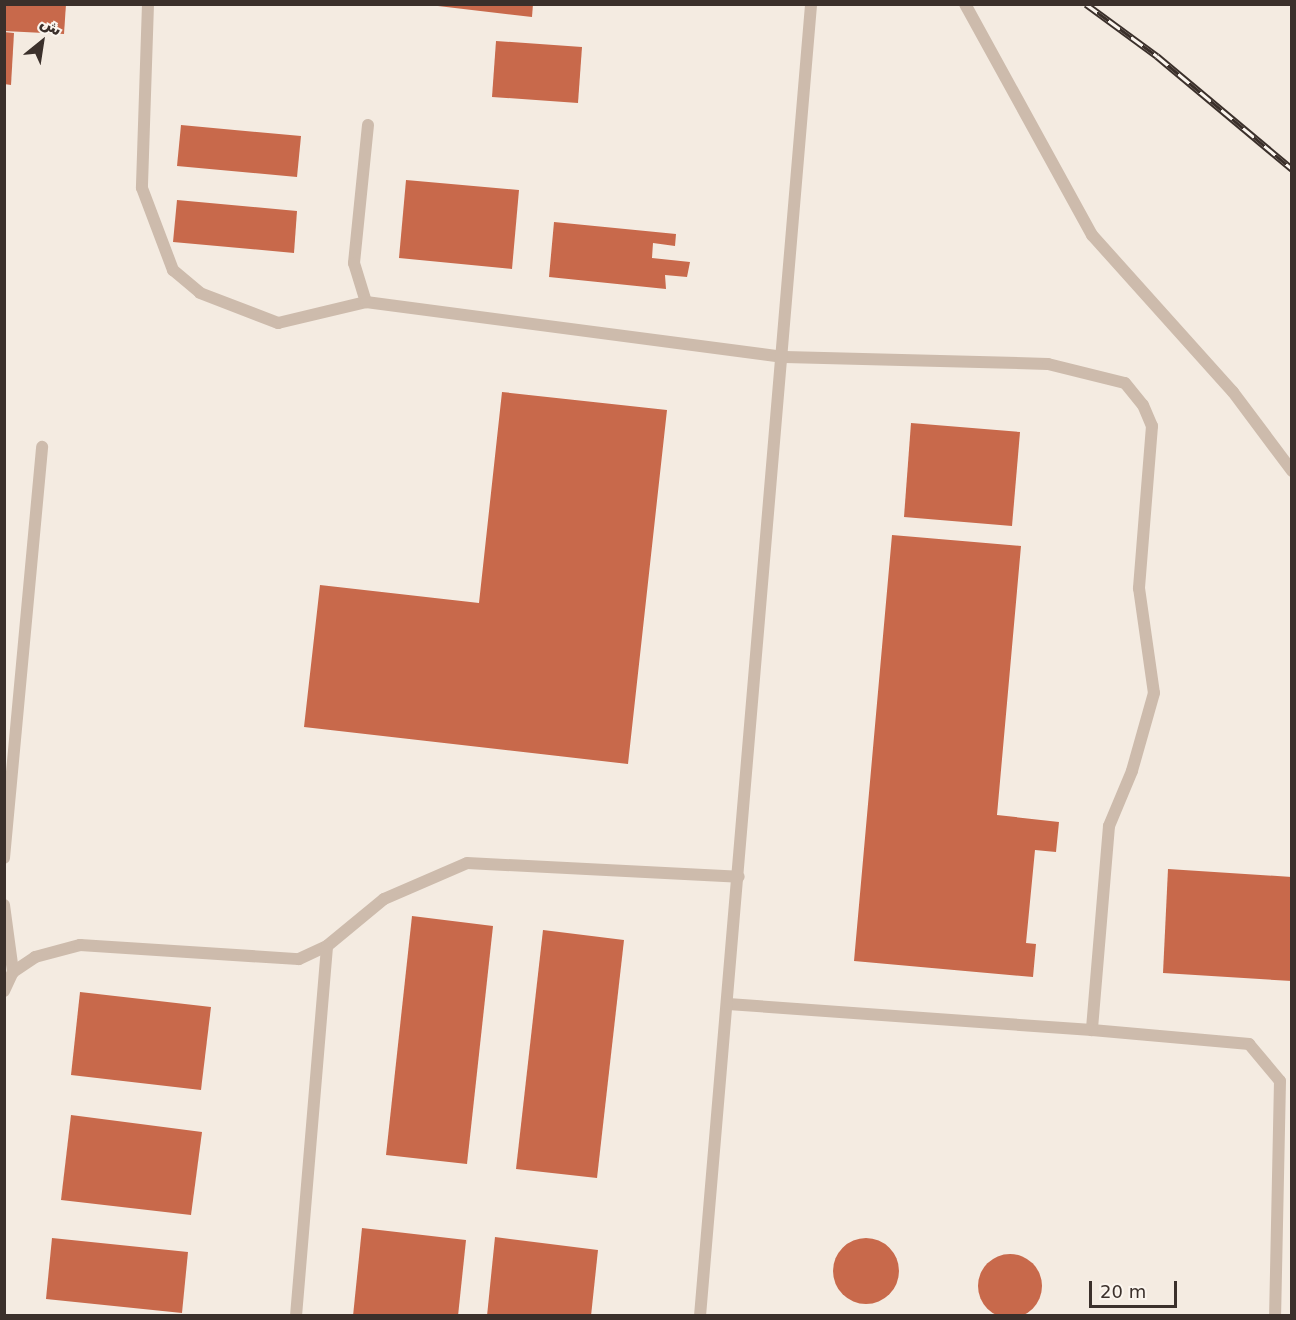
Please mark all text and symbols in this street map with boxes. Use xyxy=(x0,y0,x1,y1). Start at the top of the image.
north arrow xyxy=(12,12,72,72)
text: ش xyxy=(37,12,66,40)
scale bar xyxy=(1092,1269,1180,1307)
text: 20 m xyxy=(1100,1281,1146,1302)

